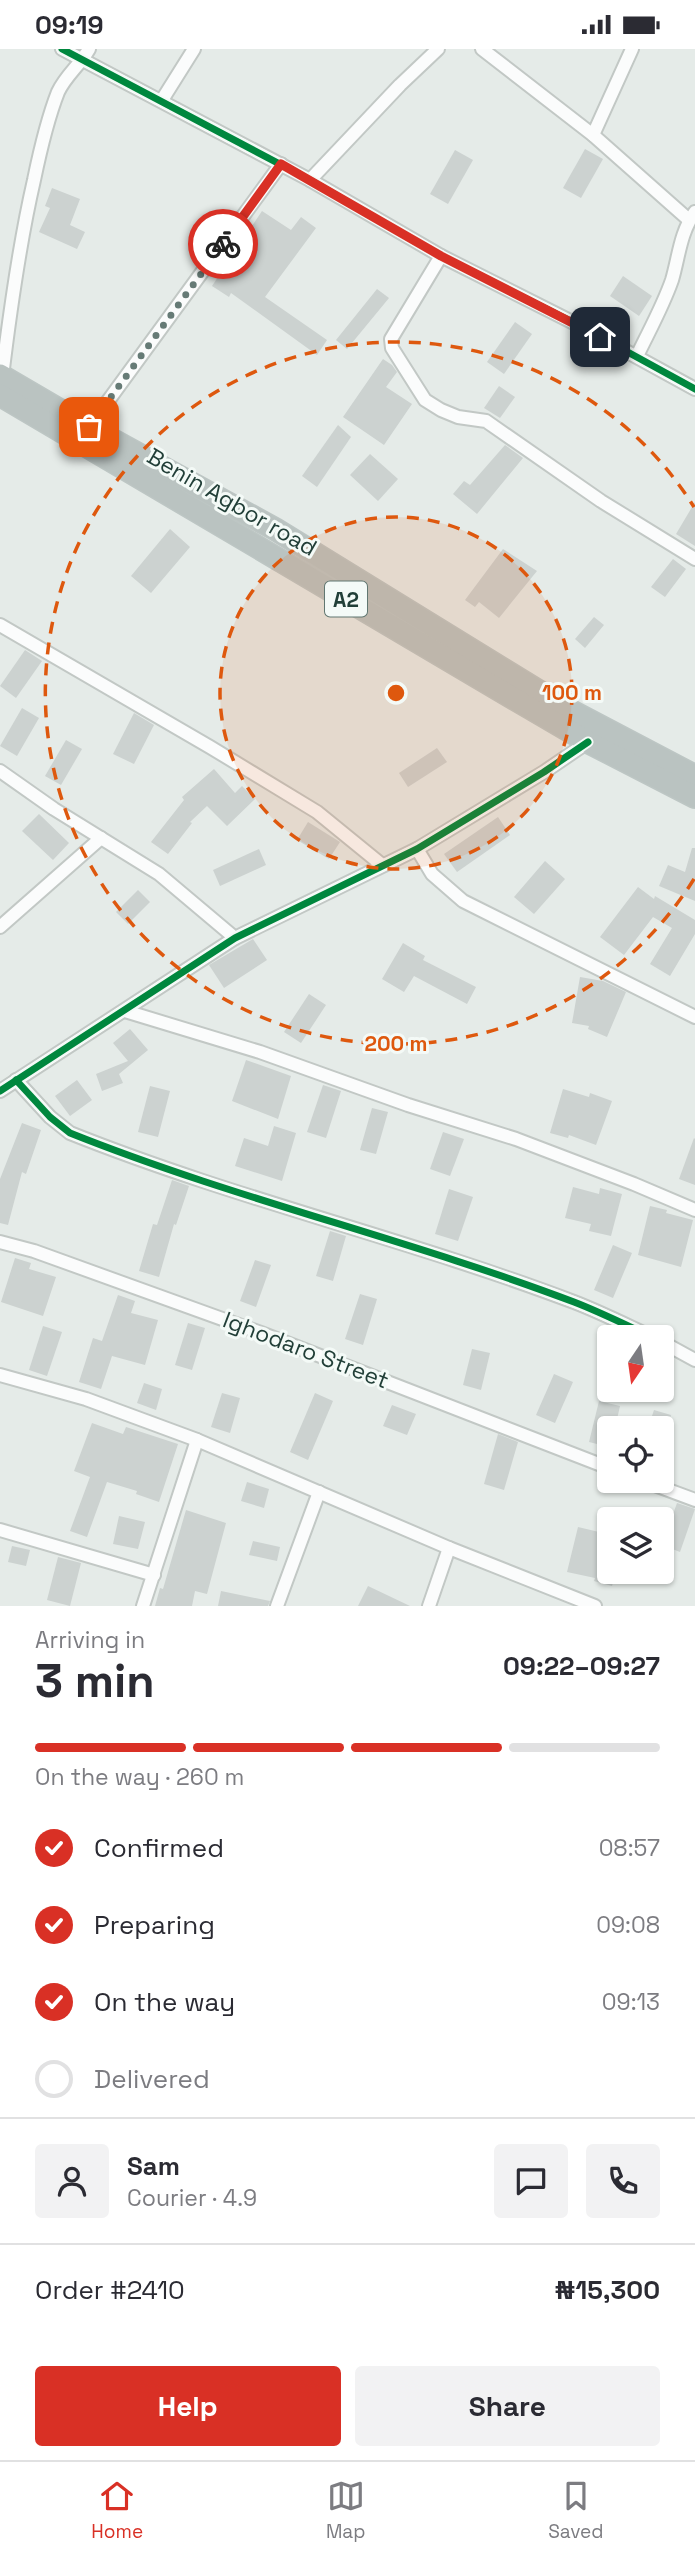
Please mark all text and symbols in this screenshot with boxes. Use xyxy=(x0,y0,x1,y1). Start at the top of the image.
text: 09:19 xyxy=(35,8,103,42)
courier xyxy=(188,209,258,279)
icon: bike xyxy=(204,225,242,263)
pin xyxy=(570,307,630,367)
icon: home xyxy=(581,318,619,356)
pin xyxy=(59,397,119,457)
icon: bag xyxy=(70,408,108,446)
street label: Benin Agbor road xyxy=(142,441,322,563)
road number: A2 xyxy=(325,581,367,617)
text: 100 m xyxy=(542,679,602,706)
centre of rings xyxy=(384,681,408,705)
text: 200 m xyxy=(365,1030,427,1057)
street label: Ighodaro Street xyxy=(219,1305,393,1395)
north arrow xyxy=(597,1325,674,1402)
map controls xyxy=(597,1325,674,1584)
button: locate xyxy=(597,1416,674,1493)
button: layers xyxy=(597,1507,674,1584)
text: Arriving in xyxy=(35,1625,145,1655)
text: 09:22–09:27 xyxy=(503,1649,660,1683)
text: 3 min xyxy=(35,1652,155,1710)
text: On the way · 260 m xyxy=(35,1762,244,1792)
icon: check xyxy=(35,1829,73,1867)
text: Confirmed xyxy=(94,1831,224,1865)
text: 08:57 xyxy=(599,1833,660,1863)
icon: check xyxy=(35,1906,73,1944)
text: Preparing xyxy=(94,1908,215,1942)
text: 09:08 xyxy=(596,1910,660,1940)
icon: check xyxy=(35,1983,73,2021)
text: On the way xyxy=(94,1985,235,2019)
text: 09:13 xyxy=(602,1987,660,2017)
text: Delivered xyxy=(94,2062,210,2096)
button: person xyxy=(35,2144,109,2218)
button: chat xyxy=(494,2144,568,2218)
button: phone xyxy=(586,2144,660,2218)
text: Sam xyxy=(127,2149,180,2183)
text: Courier · 4.9 xyxy=(127,2183,257,2213)
text: Order #2410 xyxy=(35,2273,185,2307)
text: ₦15,300 xyxy=(555,2273,660,2307)
button: Help xyxy=(35,2366,341,2446)
button: Share xyxy=(355,2366,660,2446)
tab: Home xyxy=(91,2477,143,2544)
tab: Map xyxy=(326,2477,365,2544)
tab: Saved xyxy=(548,2477,604,2544)

